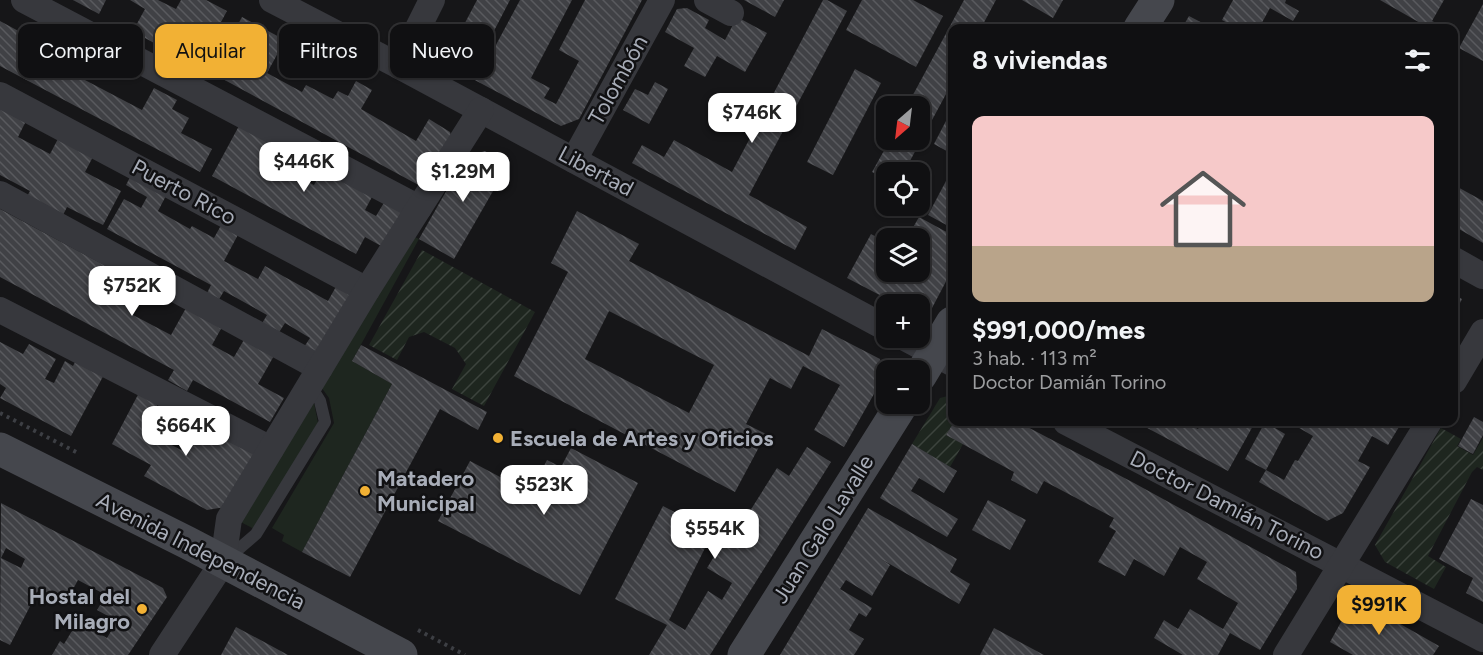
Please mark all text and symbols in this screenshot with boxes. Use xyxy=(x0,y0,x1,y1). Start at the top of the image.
chip: Comprar xyxy=(18,24,143,78)
chip: Alquilar xyxy=(155,24,267,78)
chip: Filtros xyxy=(279,24,378,78)
chip: Nuevo xyxy=(390,24,494,78)
street label: Tolombón xyxy=(582,31,654,129)
text: 8 viviendas xyxy=(972,44,1107,76)
icon: filters xyxy=(1401,44,1434,77)
pin: $746K xyxy=(710,93,794,144)
north arrow xyxy=(876,96,930,150)
map controls xyxy=(876,96,930,414)
text: $746K xyxy=(722,100,782,124)
street label: Libertad xyxy=(554,140,638,202)
pin: $446K xyxy=(262,142,346,193)
text: $446K xyxy=(273,149,335,173)
pin: $1.29M xyxy=(414,152,512,203)
street label: Puerto Rico xyxy=(127,153,241,231)
icon: home xyxy=(1149,155,1257,263)
text: $1.29M xyxy=(431,159,495,183)
button: locate xyxy=(876,162,930,216)
button: layers xyxy=(876,228,930,282)
pin: $752K xyxy=(90,266,174,317)
text: $752K xyxy=(103,273,161,297)
button: + xyxy=(876,294,930,348)
text: $991,000/mes xyxy=(972,314,1145,346)
text: 3 hab. · 113 m² xyxy=(972,346,1097,370)
button: − xyxy=(876,360,930,414)
text: Doctor Damián Torino xyxy=(972,370,1166,394)
pin: $664K xyxy=(144,406,228,457)
text: $664K xyxy=(156,413,216,437)
place label: Escuela de Artes y Oficios xyxy=(510,425,774,452)
marker: Escuela de Artes y Oficios xyxy=(491,431,505,445)
street label: Doctor Damián Torino xyxy=(1126,444,1328,566)
street label: Juan Galo Lavalle xyxy=(766,450,880,608)
place label: Matadero Municipal xyxy=(377,465,475,517)
pin: $523K xyxy=(502,465,586,516)
text: $523K xyxy=(515,472,573,496)
marker: Matadero Municipal xyxy=(358,484,372,498)
street label: Avenida Independencia xyxy=(92,487,310,615)
pin: $554K xyxy=(673,509,757,560)
text: $554K xyxy=(685,516,745,540)
place label: Hostal del Milagro xyxy=(29,583,130,635)
pin: $991K xyxy=(1337,585,1421,636)
text: $991K xyxy=(1351,592,1407,616)
marker: Hostal del Milagro xyxy=(135,602,149,616)

